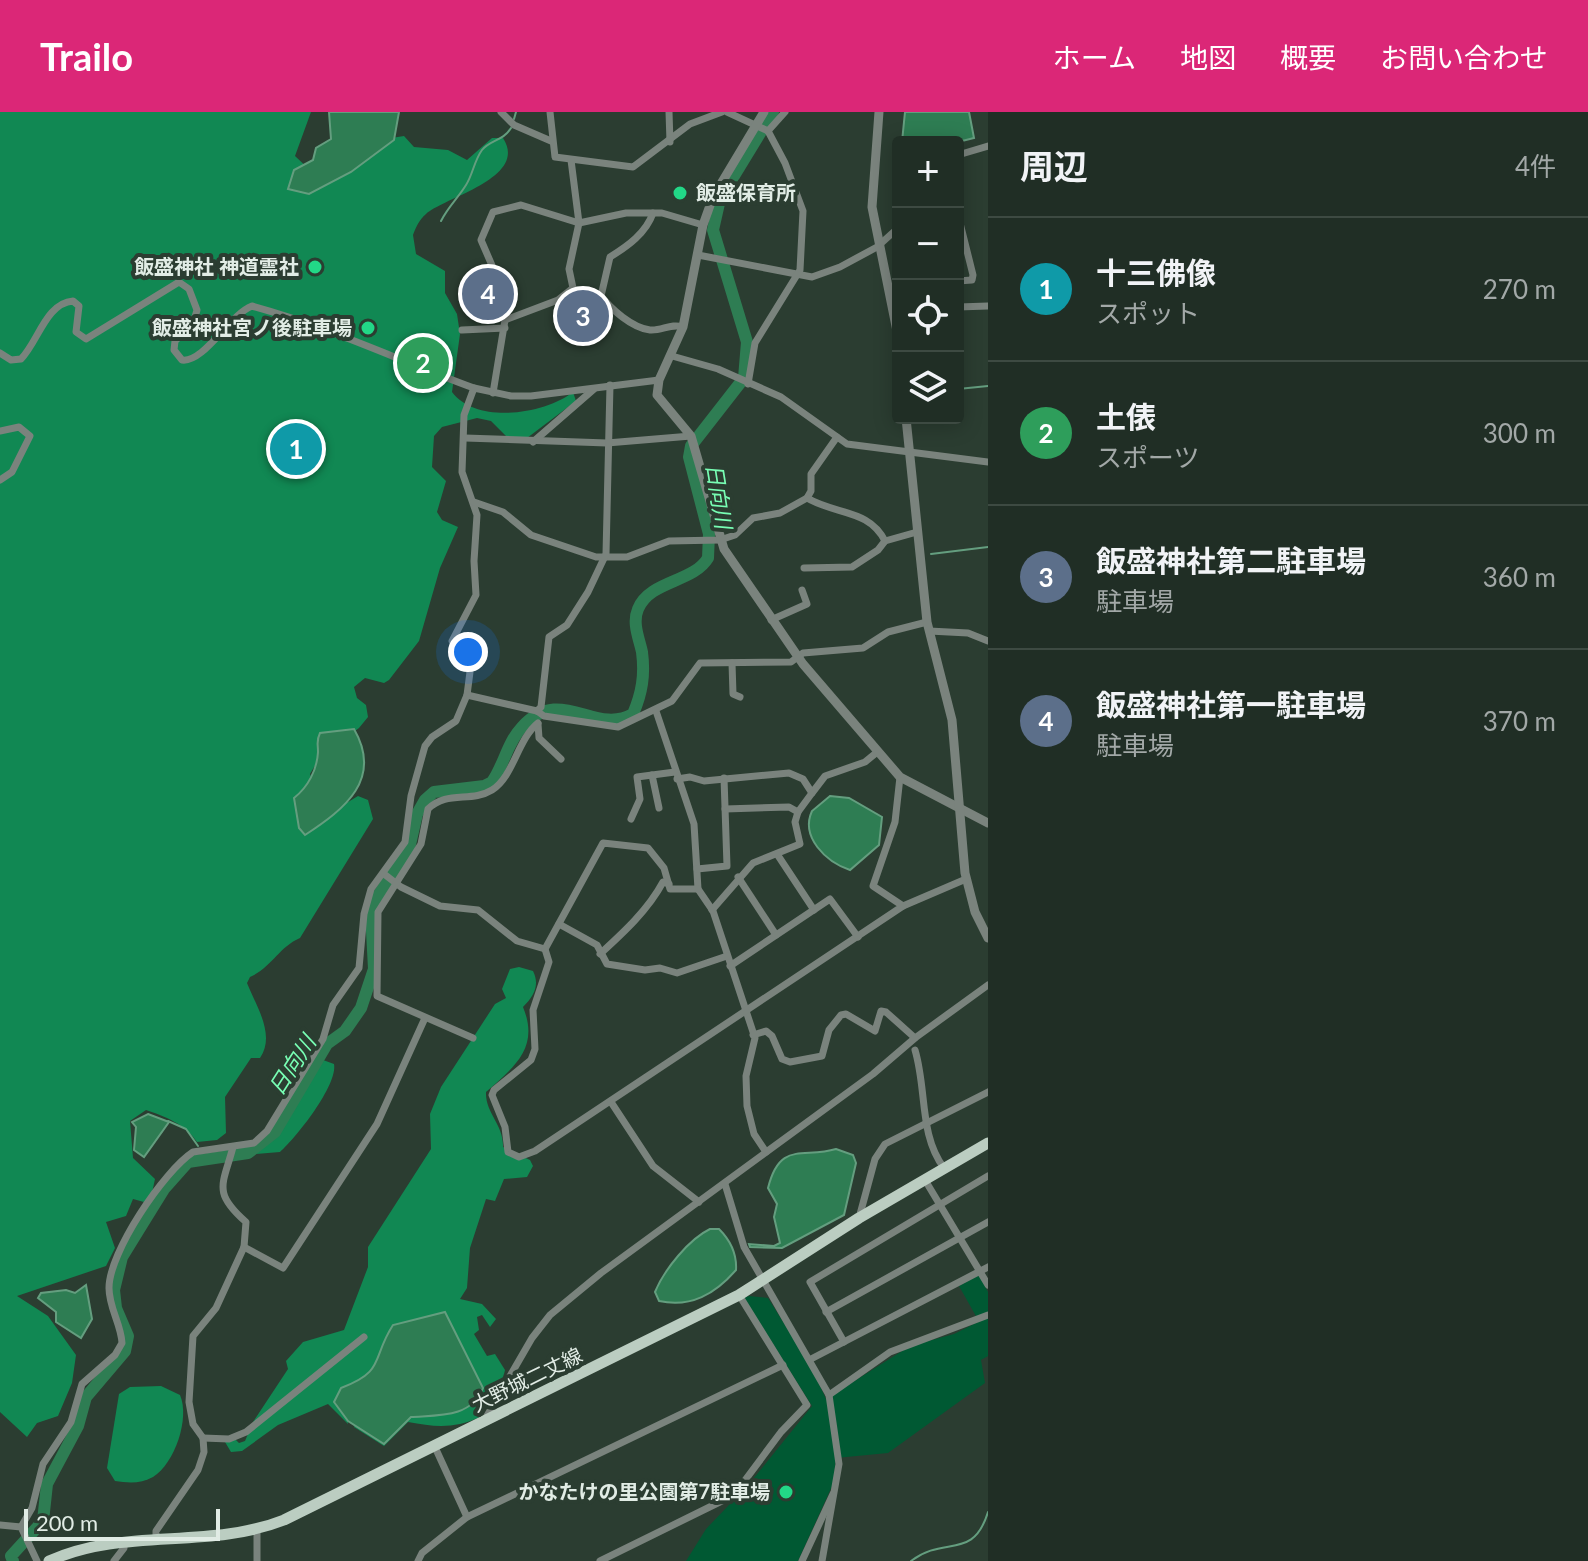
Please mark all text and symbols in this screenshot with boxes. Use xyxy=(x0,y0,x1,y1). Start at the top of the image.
text: Trailo xyxy=(40,33,133,79)
text: ホーム xyxy=(1053,40,1136,74)
text: 地図 xyxy=(1180,40,1236,74)
text: 概要 xyxy=(1280,40,1336,74)
text: お問い合わせ xyxy=(1380,40,1548,74)
map controls xyxy=(892,136,964,424)
button: + xyxy=(892,136,964,208)
text: 周辺 xyxy=(1020,145,1088,186)
text: 4件 xyxy=(1515,150,1556,182)
place label: 飯盛保育所 xyxy=(696,180,796,204)
marker: 飯盛保育所 xyxy=(671,184,689,202)
button: − xyxy=(892,208,964,280)
place label: 飯盛神社 神道霊社 xyxy=(134,254,299,278)
text: 十三佛像 xyxy=(1096,254,1216,290)
marker: 飯盛神社 神道霊社 xyxy=(306,258,324,276)
pin: 4 xyxy=(462,264,514,324)
text: 1 xyxy=(1038,273,1054,305)
text: 270 m xyxy=(1483,273,1556,305)
button: locate xyxy=(892,280,964,352)
pin: 3 xyxy=(557,286,609,346)
text: スポット xyxy=(1096,297,1200,329)
place label: 飯盛神社宮ノ後駐車場 xyxy=(152,315,352,339)
marker: 飯盛神社宮ノ後駐車場 xyxy=(359,319,377,337)
pin: 2 xyxy=(397,333,449,393)
button: layers xyxy=(892,352,964,424)
text: 土俵 xyxy=(1096,398,1156,434)
text: 2 xyxy=(1038,417,1054,449)
text: 300 m xyxy=(1483,417,1556,449)
pin: 1 xyxy=(270,419,322,479)
text: スポーツ xyxy=(1096,441,1199,473)
water label: 日向川 xyxy=(701,461,738,533)
text: 飯盛神社第二駐車場 xyxy=(1096,542,1366,578)
text: 3 xyxy=(1038,561,1054,593)
text: 360 m xyxy=(1483,561,1556,593)
text: 駐車場 xyxy=(1096,585,1174,617)
your location xyxy=(448,632,488,672)
text: 飯盛神社第一駐車場 xyxy=(1096,686,1366,722)
text: 4 xyxy=(1038,705,1054,737)
text: 370 m xyxy=(1483,705,1556,737)
text: 駐車場 xyxy=(1096,729,1174,761)
water label: 日向川 xyxy=(262,1028,322,1100)
street label: 大野城二丈線 xyxy=(467,1342,586,1416)
place label: かなたけの里公園第7駐車場 xyxy=(518,1479,770,1503)
marker: かなたけの里公園第7駐車場 xyxy=(777,1483,795,1501)
scale bar xyxy=(24,1505,220,1541)
text: 200 m xyxy=(36,1509,98,1536)

